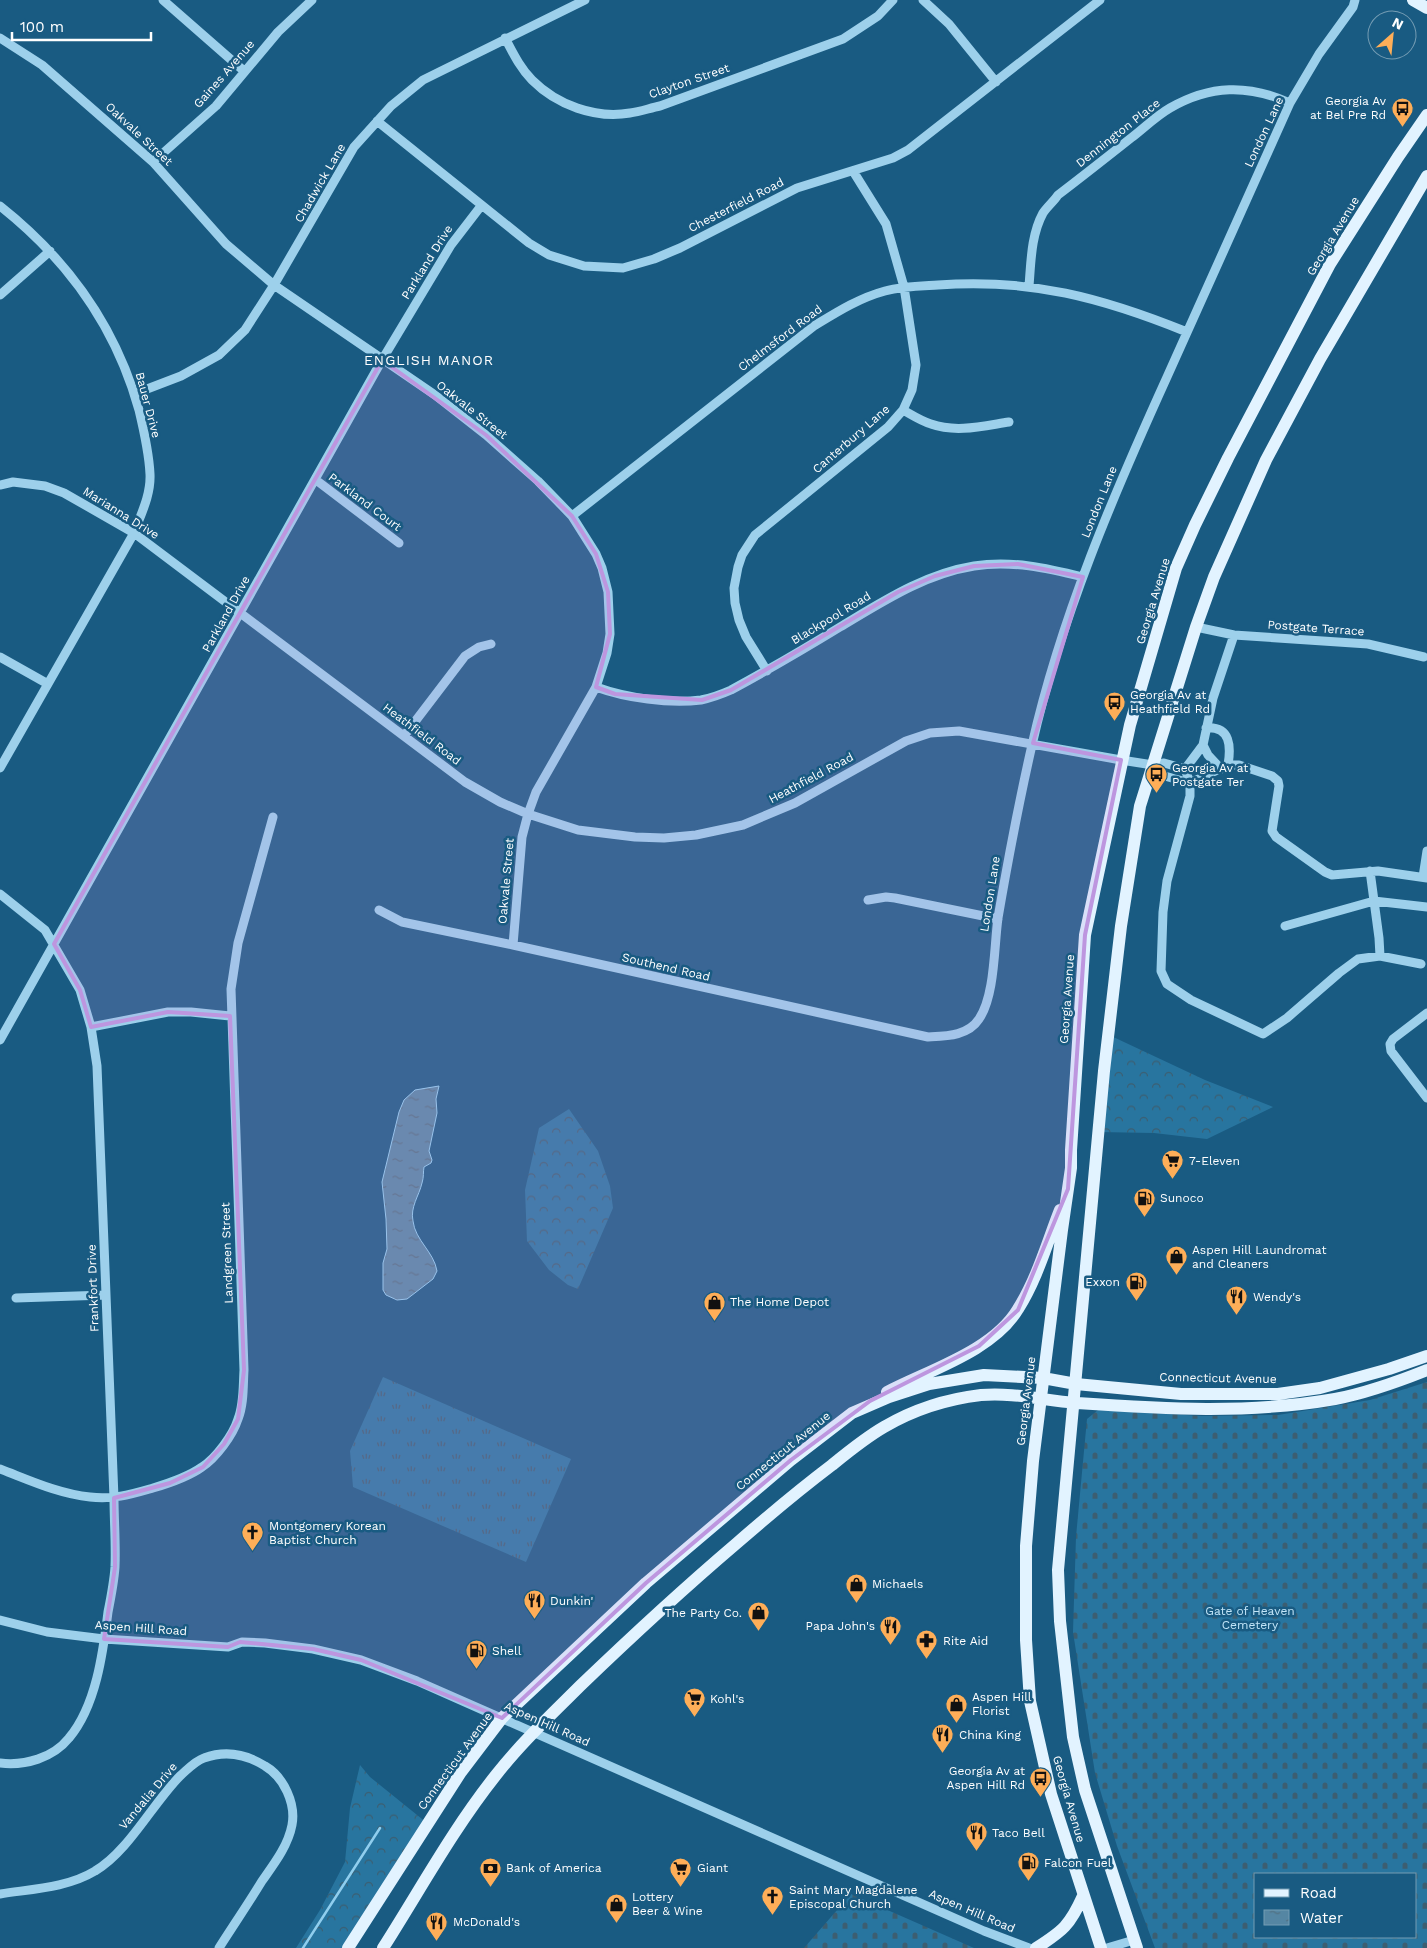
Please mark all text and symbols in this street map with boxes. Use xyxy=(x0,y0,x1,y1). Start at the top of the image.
scale bar xyxy=(12,10,151,42)
north arrow xyxy=(1367,10,1417,60)
text: N xyxy=(1390,14,1406,33)
text: 100 m xyxy=(20,18,64,36)
street label: Gaines Avenue xyxy=(191,37,257,111)
street label: Clayton Street xyxy=(647,61,731,101)
street label: London Lane xyxy=(1242,94,1286,169)
place label: Georgia Av at Bel Pre Rd xyxy=(1310,94,1387,122)
street label: Dennington Place xyxy=(1073,96,1163,170)
bus stop icon: Georgia Av at Bel Pre Rd xyxy=(1390,96,1414,127)
street label: Oakvale Street xyxy=(103,99,175,169)
street label: Chadwick Lane xyxy=(292,141,348,225)
street label: Chesterfield Road xyxy=(686,175,786,235)
street label: Georgia Avenue xyxy=(1304,194,1362,278)
street label: Parkland Drive xyxy=(398,222,456,302)
street label: Chelmsford Road xyxy=(735,302,825,374)
district label: ENGLISH MANOR xyxy=(364,352,494,368)
street label: Bauer Drive xyxy=(133,371,164,439)
street label: Oakvale Street xyxy=(434,378,510,442)
street label: Canterbury Lane xyxy=(810,402,892,476)
street label: London Lane xyxy=(1078,464,1120,540)
street label: Parkland Court xyxy=(326,470,404,534)
street label: Marianna Drive xyxy=(80,484,162,542)
street label: Georgia Avenue xyxy=(1133,556,1173,646)
street label: Parkland Drive xyxy=(199,573,253,655)
street label: Blackpool Road xyxy=(789,589,873,647)
street label: Postgate Terrace xyxy=(1267,618,1365,638)
place label: Georgia Av at Heathfield Rd xyxy=(1130,688,1210,716)
bus stop icon: Georgia Av at Heathfield Rd xyxy=(1102,690,1126,721)
street label: Heathfield Road xyxy=(380,700,464,768)
street label: Heathfield Road xyxy=(766,750,856,806)
place label: Georgia Av at Postgate Ter xyxy=(1172,761,1248,789)
bus stop icon: Georgia Av at Postgate Ter xyxy=(1144,763,1168,794)
street label: Oakvale Street xyxy=(495,837,517,925)
street label: London Lane xyxy=(977,855,1003,933)
street label: Southend Road xyxy=(621,950,711,984)
street label: Georgia Avenue xyxy=(1057,954,1077,1044)
supermarket icon: 7-Eleven xyxy=(1161,1149,1185,1180)
place label: 7-Eleven xyxy=(1189,1154,1240,1168)
fuel station icon: Sunoco xyxy=(1132,1186,1156,1217)
place label: Sunoco xyxy=(1160,1191,1204,1205)
street label: Landgreen Street xyxy=(218,1202,236,1304)
place label: Aspen Hill Laundromat and Cleaners xyxy=(1192,1243,1326,1271)
street label: Frankfort Drive xyxy=(84,1244,102,1332)
shop icon: Aspen Hill Laundromat and Cleaners xyxy=(1164,1245,1188,1276)
fuel station icon: Exxon xyxy=(1124,1270,1148,1301)
place label: Exxon xyxy=(1085,1275,1120,1289)
restaurant icon: Wendy's xyxy=(1225,1285,1249,1316)
shop icon: The Home Depot xyxy=(702,1290,726,1321)
place label: Wendy's xyxy=(1253,1290,1301,1304)
place label: The Home Depot xyxy=(730,1295,829,1309)
street label: Georgia Avenue xyxy=(1014,1356,1038,1446)
street label: Connecticut Avenue xyxy=(1159,1370,1277,1386)
street label: Connecticut Avenue xyxy=(733,1409,833,1493)
place label: Montgomery Korean Baptist Church xyxy=(269,1519,386,1547)
church icon: Montgomery Korean Baptist Church xyxy=(241,1521,265,1552)
shop icon: Michaels xyxy=(844,1572,868,1603)
place label: Michaels xyxy=(872,1577,923,1591)
restaurant icon: Dunkin' xyxy=(522,1589,546,1620)
place label: Dunkin' xyxy=(550,1594,594,1608)
shop icon: The Party Co. xyxy=(746,1601,770,1632)
park label: Gate of Heaven Cemetery xyxy=(1205,1604,1295,1632)
place label: The Party Co. xyxy=(665,1606,742,1620)
restaurant icon: Papa John's xyxy=(879,1614,903,1645)
street label: Aspen Hill Road xyxy=(94,1618,188,1638)
place label: Papa John's xyxy=(806,1619,875,1633)
pharmacy icon: Rite Aid xyxy=(915,1629,939,1660)
place label: Rite Aid xyxy=(943,1634,988,1648)
fuel station icon: Shell xyxy=(464,1639,488,1670)
place label: Shell xyxy=(492,1644,522,1658)
supermarket icon: Kohl's xyxy=(682,1687,706,1718)
place label: Aspen Hill Florist xyxy=(972,1690,1032,1718)
place label: Kohl's xyxy=(710,1692,744,1706)
shop icon: Aspen Hill Florist xyxy=(944,1692,968,1723)
street label: Aspen Hill Road xyxy=(502,1699,592,1749)
street label: Connecticut Avenue xyxy=(415,1709,495,1813)
restaurant icon: China King xyxy=(931,1723,955,1754)
place label: China King xyxy=(959,1728,1021,1742)
street label: Georgia Avenue xyxy=(1050,1754,1088,1844)
street label: Vandalia Drive xyxy=(116,1760,180,1832)
place label: Georgia Av at Aspen Hill Rd xyxy=(947,1764,1025,1792)
bus stop icon: Georgia Av at Aspen Hill Rd xyxy=(1029,1766,1053,1797)
restaurant icon: Taco Bell xyxy=(964,1821,988,1852)
place label: Taco Bell xyxy=(992,1826,1045,1840)
fuel station icon: Falcon Fuel xyxy=(1016,1851,1040,1882)
bank icon: Bank of America xyxy=(478,1856,502,1887)
supermarket icon: Giant xyxy=(669,1856,693,1887)
place label: Falcon Fuel xyxy=(1044,1856,1112,1870)
place label: Bank of America xyxy=(506,1861,602,1875)
place label: Giant xyxy=(697,1861,728,1875)
legend xyxy=(1254,1873,1417,1938)
place label: Saint Mary Magdalene Episcopal Church xyxy=(789,1883,918,1911)
text: Road xyxy=(1300,1884,1337,1902)
church icon: Saint Mary Magdalene Episcopal Church xyxy=(761,1885,785,1916)
street label: Aspen Hill Road xyxy=(927,1886,1017,1936)
place label: Lottery Beer & Wine xyxy=(632,1890,703,1918)
shop icon: Lottery Beer & Wine xyxy=(604,1892,628,1923)
text: Water xyxy=(1300,1909,1343,1927)
restaurant icon: McDonald's xyxy=(425,1910,449,1941)
place label: McDonald's xyxy=(453,1915,520,1929)

